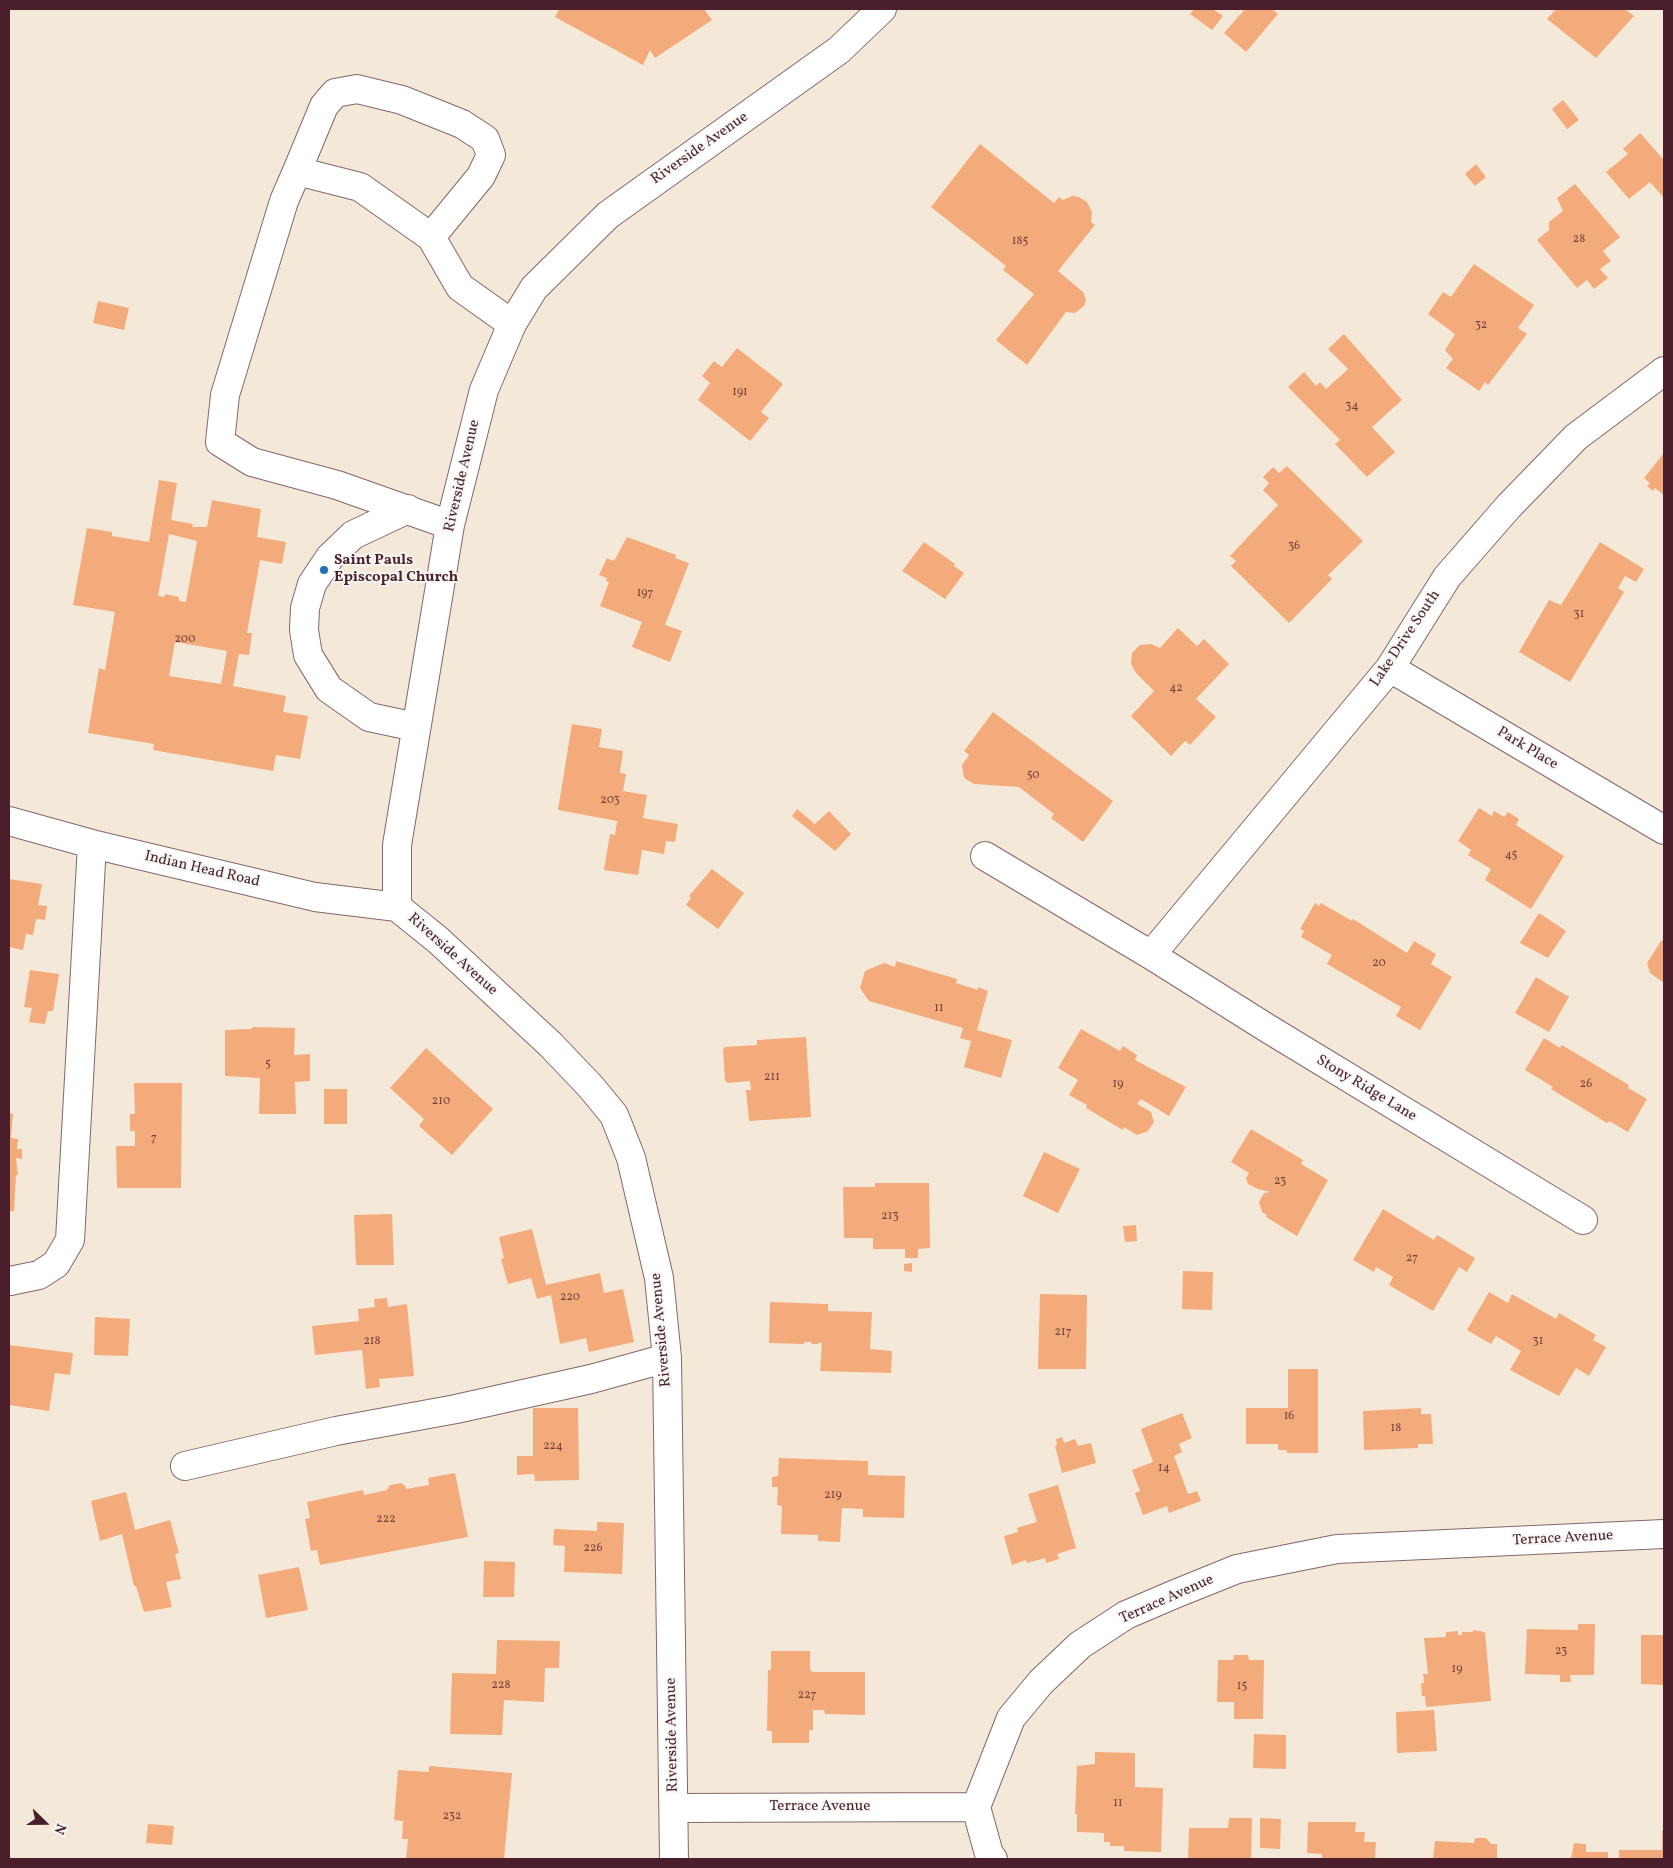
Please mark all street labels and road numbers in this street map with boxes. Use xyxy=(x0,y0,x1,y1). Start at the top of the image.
street label: Riverside Avenue xyxy=(648,109,752,189)
street label: Riverside Avenue xyxy=(441,418,485,534)
street label: Lake Drive South xyxy=(1367,587,1445,691)
street label: Park Place xyxy=(1493,724,1561,774)
street label: Indian Head Road xyxy=(143,848,261,892)
street label: Riverside Avenue xyxy=(403,910,501,1000)
street label: Stony Ridge Lane xyxy=(1313,1052,1419,1126)
street label: Riverside Avenue xyxy=(648,1272,676,1388)
street label: Terrace Avenue xyxy=(1512,1527,1614,1551)
street label: Terrace Avenue xyxy=(1117,1571,1217,1629)
street label: Riverside Avenue xyxy=(663,1678,683,1792)
street label: Terrace Avenue xyxy=(770,1798,870,1816)

